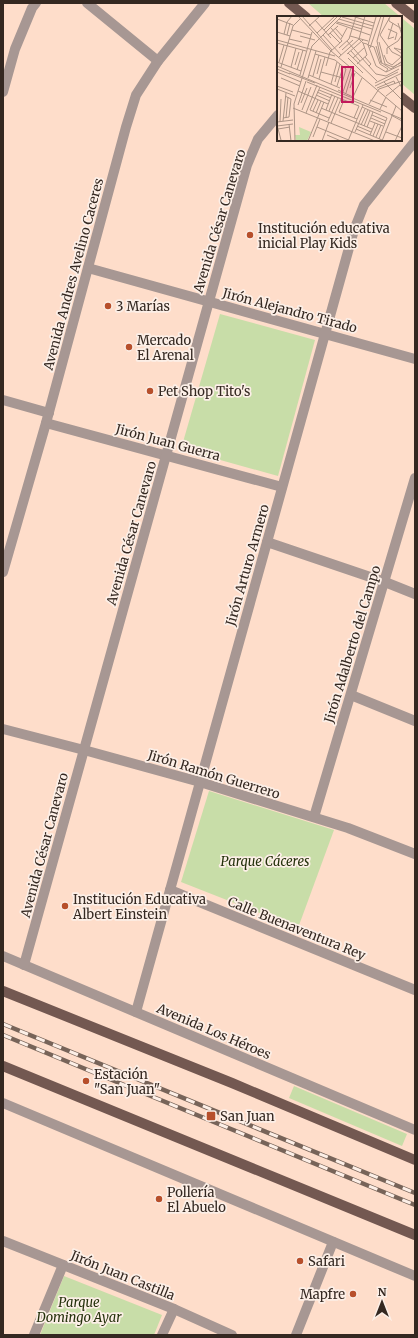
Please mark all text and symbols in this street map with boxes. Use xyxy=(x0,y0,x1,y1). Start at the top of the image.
inset map xyxy=(277,16,402,141)
street label: Avenida César Canevaro xyxy=(189,147,250,296)
street label: Avenida Andres Avelino Caceres xyxy=(39,176,107,373)
place label: Institución educativa inicial Play Kids xyxy=(258,220,390,252)
marker: Institución educativa inicial Play Kids xyxy=(245,230,255,240)
street label: Jirón Alejandro Tirado xyxy=(220,284,359,337)
place label: 3 Marías xyxy=(116,298,170,315)
marker: 3 Marías xyxy=(103,301,113,311)
place label: Mercado El Arenal xyxy=(137,332,194,364)
marker: Mercado El Arenal xyxy=(124,342,134,352)
place label: Pet Shop Tito's xyxy=(158,383,250,400)
marker: Pet Shop Tito's xyxy=(145,386,155,396)
street label: Jirón Juan Guerra xyxy=(113,420,222,465)
street label: Avenida César Canevaro xyxy=(102,459,160,608)
street label: Jirón Arturo Armero xyxy=(222,502,273,629)
street label: Jirón Adalberto del Campo xyxy=(320,563,385,726)
street label: Jirón Ramón Guerrero xyxy=(145,746,282,803)
street label: Avenida César Canevaro xyxy=(17,770,72,920)
park label: Parque Cáceres xyxy=(220,853,310,870)
place label: Institución Educativa Albert Einstein xyxy=(72,891,206,923)
street label: Calle Buenaventura Rey xyxy=(225,893,369,964)
marker: Institución Educativa Albert Einstein xyxy=(60,901,70,911)
street label: Avenida Los Héroes xyxy=(153,999,273,1063)
place label: Estación "San Juan" xyxy=(94,1066,160,1098)
marker: Estación "San Juan" xyxy=(81,1076,91,1086)
place label: San Juan xyxy=(220,1108,275,1125)
marker: San Juan xyxy=(205,1110,217,1122)
place label: Pollería El Abuelo xyxy=(167,1184,226,1216)
marker: Pollería El Abuelo xyxy=(154,1194,164,1204)
street label: Jirón Juan Castilla xyxy=(67,1246,177,1304)
place label: Safari xyxy=(308,1253,345,1270)
marker: Safari xyxy=(295,1256,305,1266)
north arrow xyxy=(362,1282,402,1322)
text: N xyxy=(378,1285,387,1299)
place label: Mapfre xyxy=(300,1286,345,1303)
marker: Mapfre xyxy=(348,1289,358,1299)
park label: Parque Domingo Ayar xyxy=(35,1294,122,1326)

